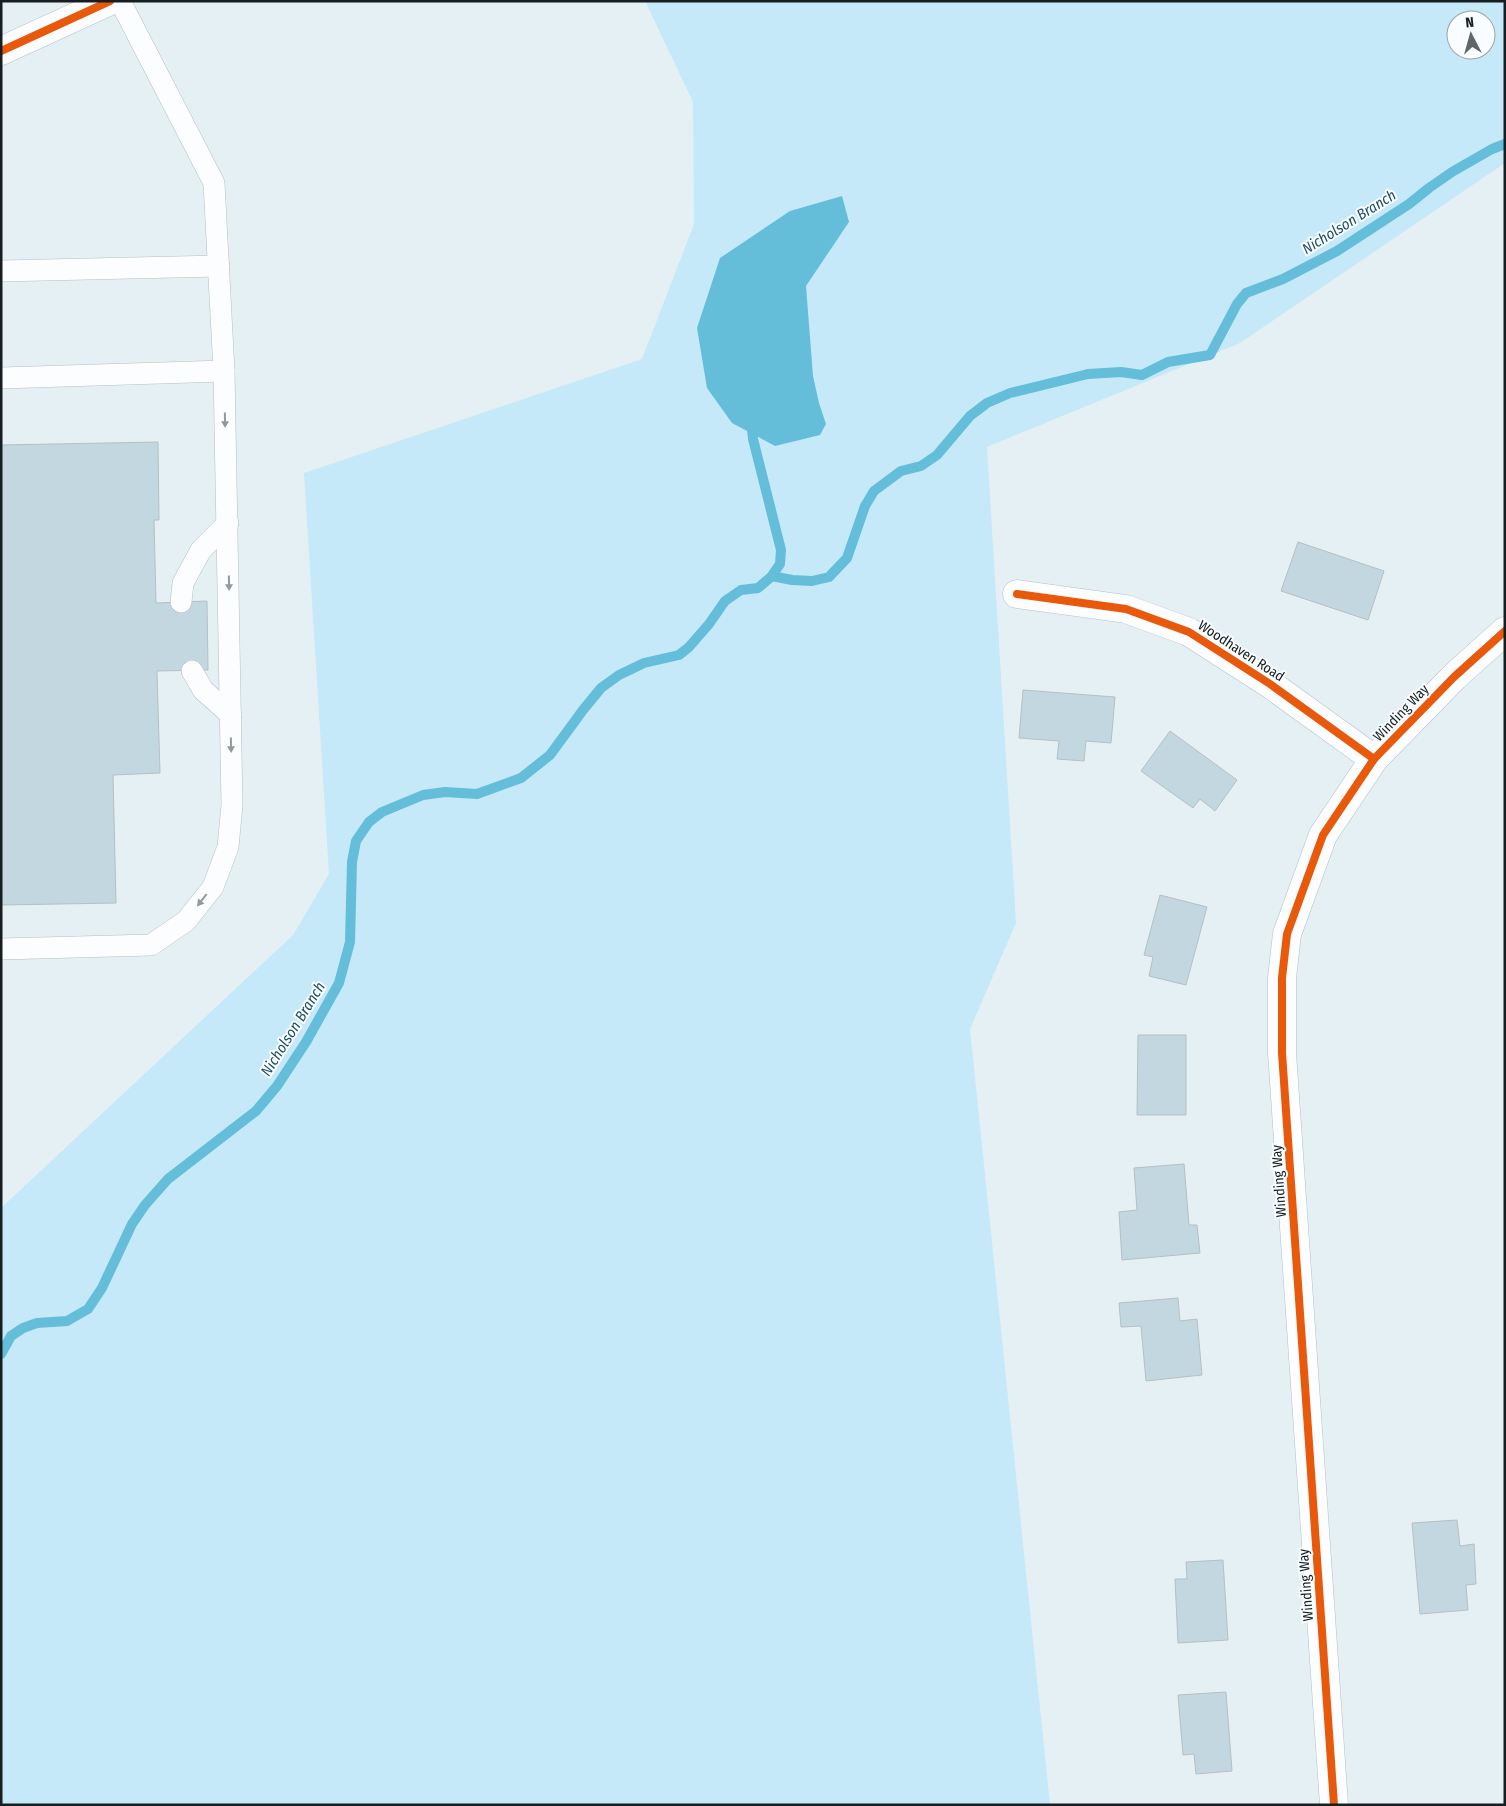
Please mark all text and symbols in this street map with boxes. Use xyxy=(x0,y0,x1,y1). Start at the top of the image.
north arrow xyxy=(1446,10,1496,60)
text: N xyxy=(1465,14,1475,31)
water label: Nicholson Branch xyxy=(1299,186,1399,258)
one-way arrow xyxy=(222,412,230,428)
one-way arrow xyxy=(225,575,233,591)
street label: Woodhaven Road xyxy=(1195,617,1287,685)
street label: Winding Way xyxy=(1370,680,1433,745)
one-way arrow xyxy=(227,737,235,753)
one-way arrow xyxy=(196,894,207,907)
water label: Nicholson Branch xyxy=(257,979,329,1079)
street label: Winding Way xyxy=(1268,1143,1290,1218)
street label: Winding Way xyxy=(1295,1547,1317,1622)

